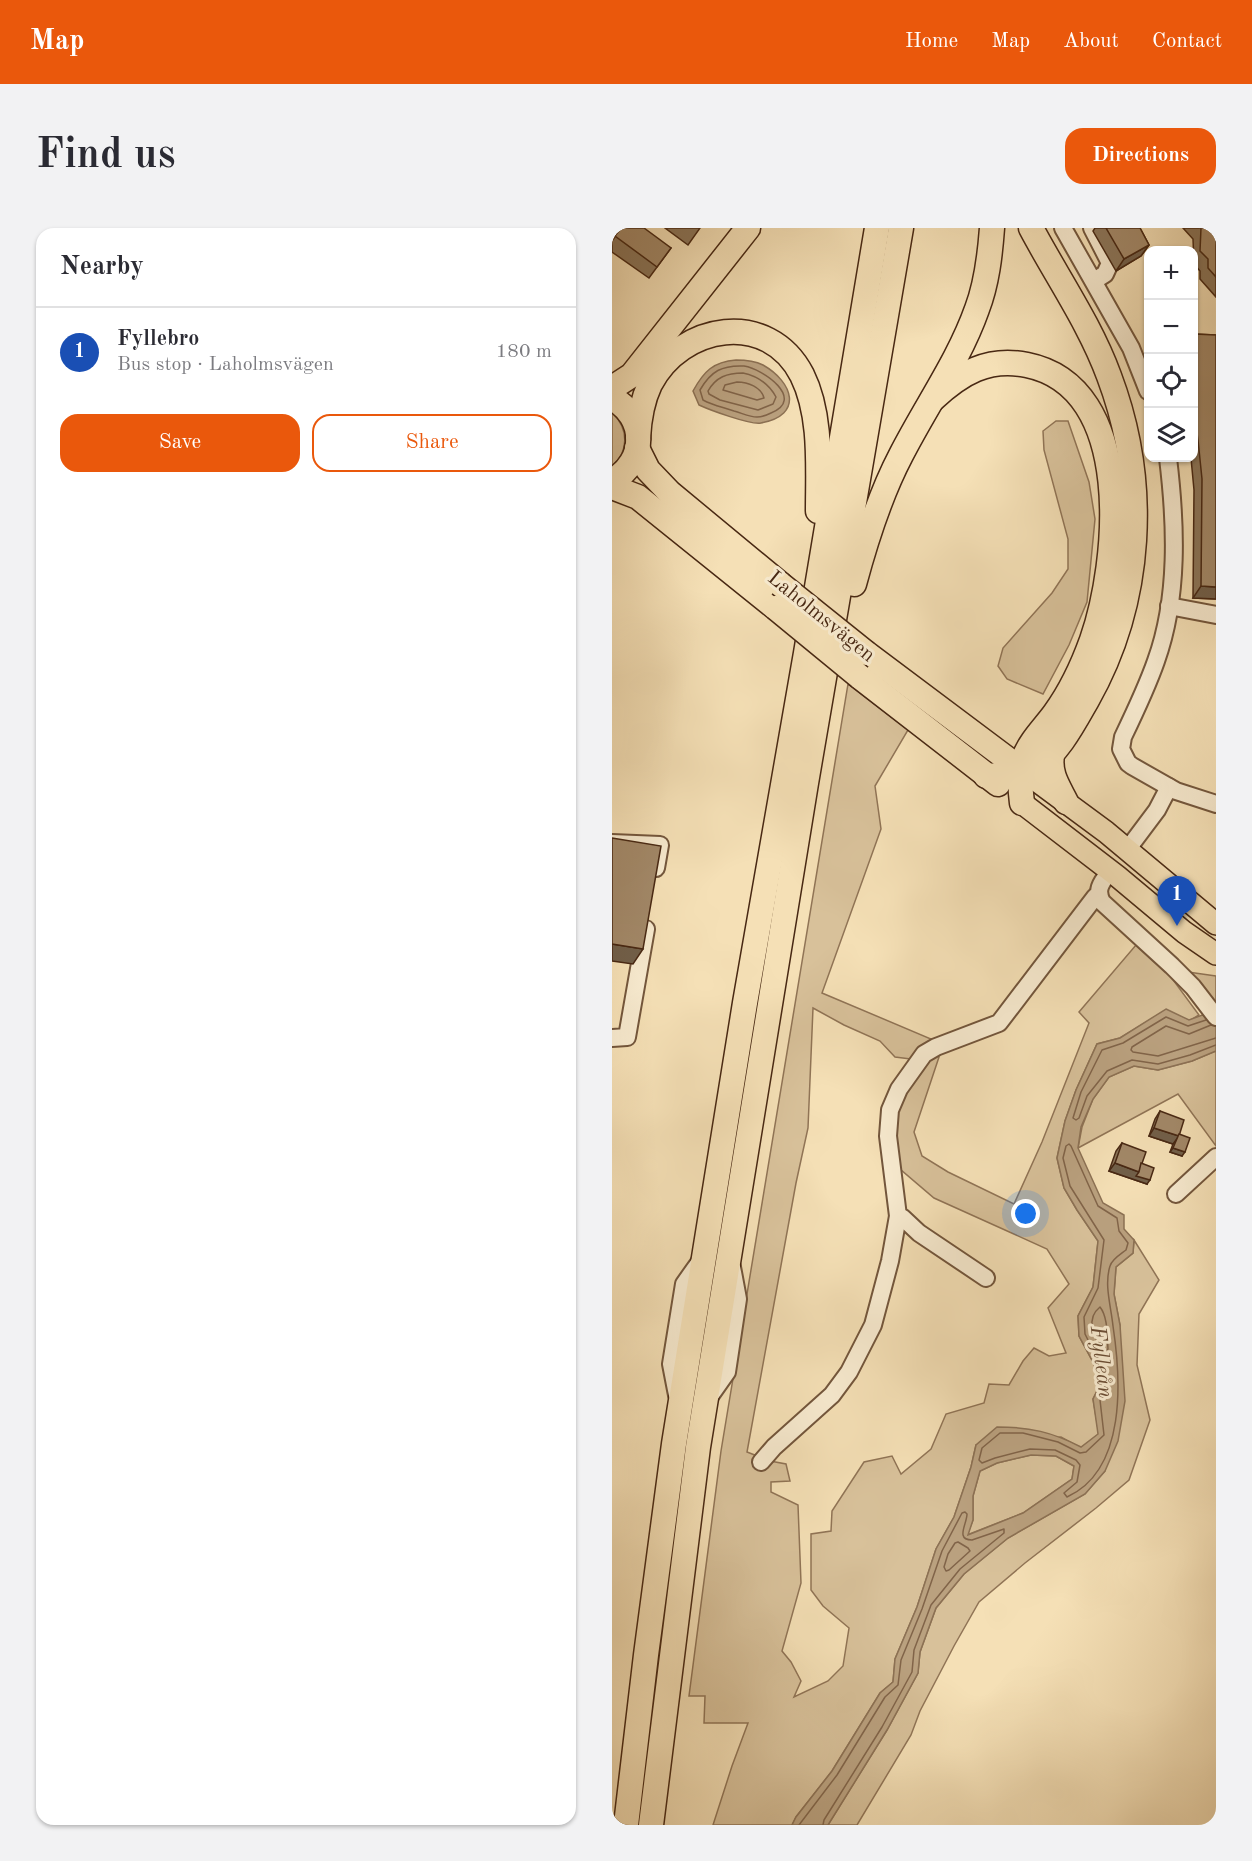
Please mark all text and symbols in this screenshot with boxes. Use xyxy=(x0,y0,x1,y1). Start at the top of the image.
text: Map xyxy=(30,28,84,56)
text: Home xyxy=(905,31,958,52)
text: Map xyxy=(991,31,1030,52)
text: About xyxy=(1063,31,1119,52)
text: Contact xyxy=(1152,31,1222,52)
button: Directions xyxy=(1065,128,1216,184)
text: Find us xyxy=(36,135,175,177)
map controls xyxy=(1144,246,1198,462)
button: + xyxy=(1144,246,1198,300)
text: Nearby xyxy=(60,254,144,280)
button: − xyxy=(1144,300,1198,354)
text: Fyllebro xyxy=(117,328,199,350)
text: 1 xyxy=(74,342,85,362)
text: 180 m xyxy=(496,342,552,362)
button: locate xyxy=(1144,354,1198,408)
text: Bus stop · Laholmsvägen xyxy=(117,355,334,375)
button: layers xyxy=(1144,408,1198,462)
button: Save xyxy=(60,414,300,472)
button: Share xyxy=(312,414,552,472)
street label: Laholmsvägen xyxy=(763,567,879,667)
pin: 1 xyxy=(1158,876,1196,926)
your location xyxy=(1011,1199,1040,1228)
water label: Fylleån xyxy=(1086,1324,1116,1400)

